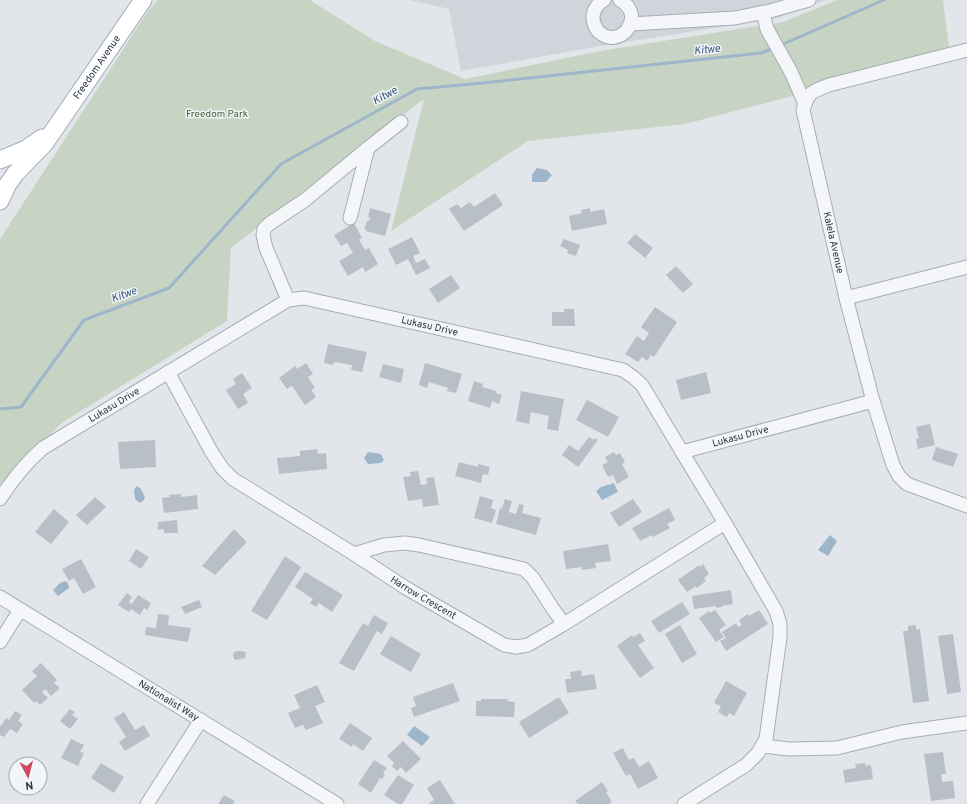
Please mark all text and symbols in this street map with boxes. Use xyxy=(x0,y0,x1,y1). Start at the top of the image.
street label: Freedom Avenue xyxy=(70,33,123,102)
water label: Kitwe xyxy=(693,42,721,58)
water label: Kitwe xyxy=(370,83,400,108)
park label: Freedom Park xyxy=(186,108,248,121)
street label: Kalela Avenue xyxy=(820,210,847,275)
water label: Kitwe xyxy=(109,284,139,306)
street label: Lukasu Drive xyxy=(400,314,459,339)
street label: Lukasu Drive xyxy=(86,385,142,426)
street label: Lukasu Drive xyxy=(711,423,770,450)
street label: Harrow Crescent xyxy=(388,573,459,622)
street label: Nationalist Way xyxy=(136,677,201,724)
north arrow xyxy=(8,756,48,796)
text: N xyxy=(24,778,34,792)

